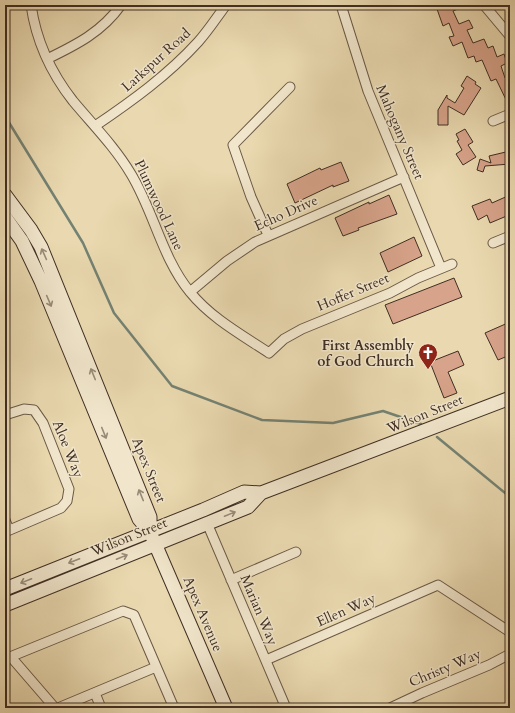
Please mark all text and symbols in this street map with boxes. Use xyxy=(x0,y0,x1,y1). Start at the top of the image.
street label: Larkspur Road xyxy=(117,24,195,96)
street label: Mahogany Street xyxy=(371,82,429,183)
street label: Plumwood Lane xyxy=(130,157,188,253)
street label: Echo Drive xyxy=(251,191,321,235)
one-way arrow xyxy=(40,248,47,260)
street label: Hoffer Street xyxy=(314,268,392,316)
one-way arrow xyxy=(46,294,54,306)
place label: First Assembly of God Church xyxy=(317,336,414,371)
church icon: First Assembly of God Church xyxy=(417,342,439,370)
one-way arrow xyxy=(88,369,96,381)
street label: Wilson Street xyxy=(383,390,466,438)
street label: Aloe Way xyxy=(48,418,88,481)
one-way arrow xyxy=(101,427,108,439)
street label: Apex Street xyxy=(127,435,171,506)
one-way arrow xyxy=(137,489,145,501)
one-way arrow xyxy=(224,509,236,517)
street label: Wilson Street xyxy=(87,513,170,561)
one-way arrow xyxy=(116,553,128,560)
one-way arrow xyxy=(69,558,81,566)
street label: Marian Way xyxy=(236,572,283,649)
street label: Apex Avenue xyxy=(179,574,227,654)
one-way arrow xyxy=(21,577,33,585)
street label: Ellen Way xyxy=(313,588,379,631)
street label: Christy Way xyxy=(406,644,485,692)

